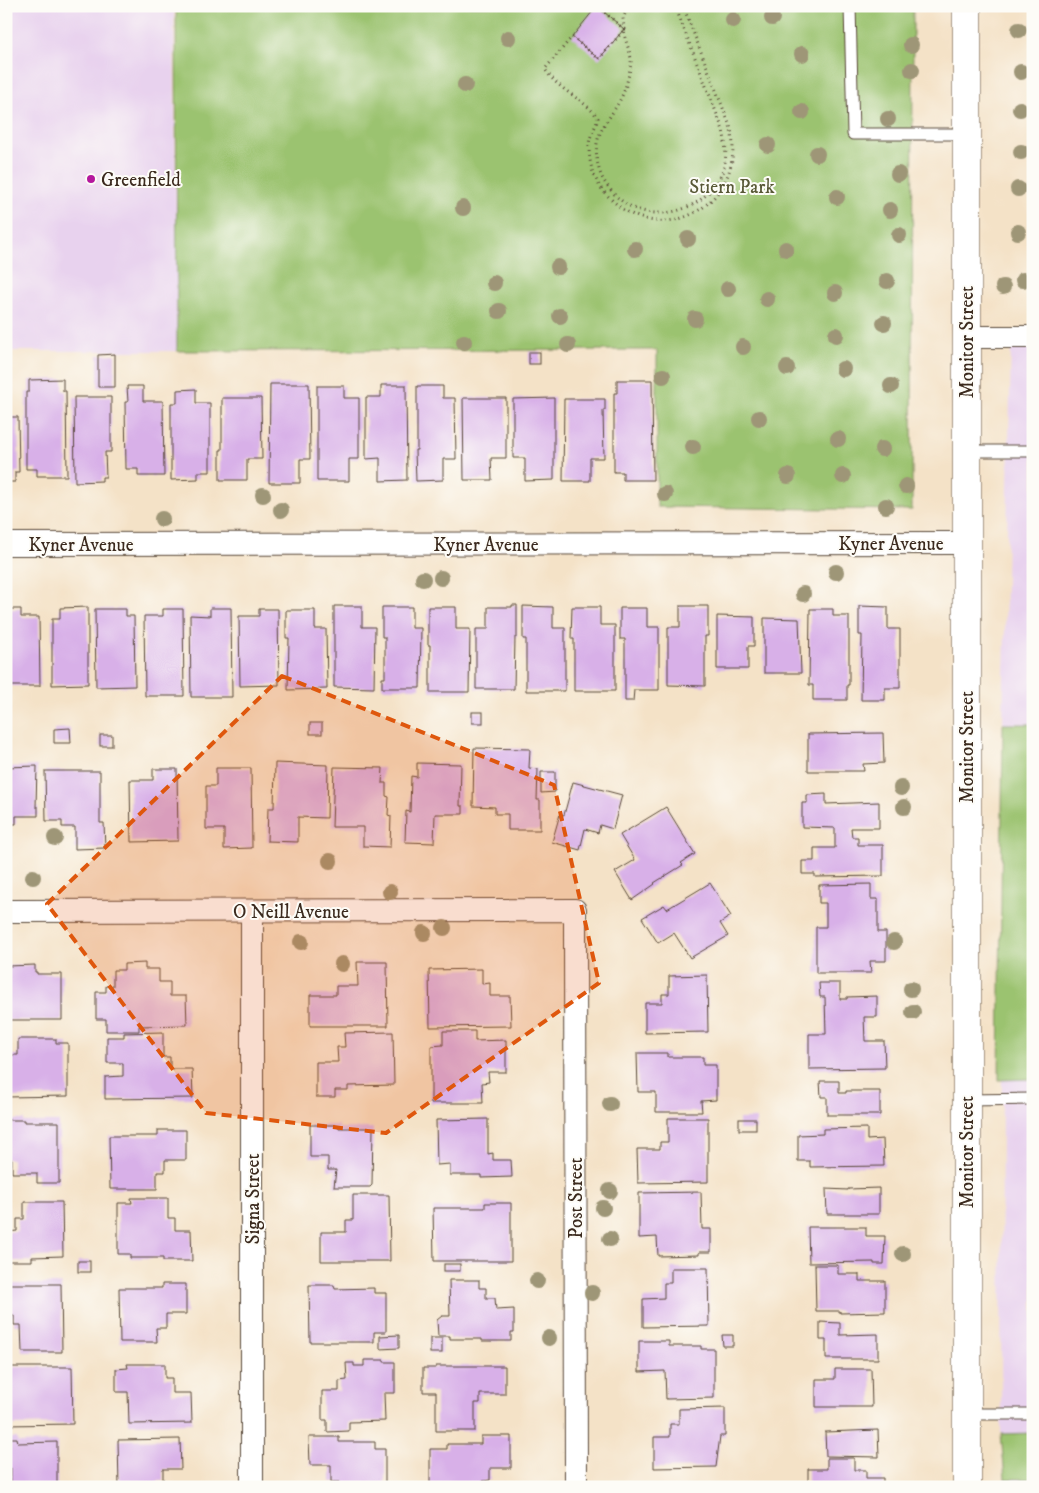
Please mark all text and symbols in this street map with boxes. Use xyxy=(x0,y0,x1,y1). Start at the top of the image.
place label: Greenfield xyxy=(101,169,181,192)
marker: Greenfield xyxy=(85,173,97,185)
park label: Stiern Park xyxy=(689,176,775,199)
street label: Monitor Street xyxy=(956,286,979,398)
street label: Kyner Avenue xyxy=(838,533,944,556)
street label: Kyner Avenue xyxy=(28,534,134,557)
street label: Kyner Avenue xyxy=(433,534,539,557)
street label: Monitor Street xyxy=(956,691,979,803)
street label: O Neill Avenue xyxy=(233,901,349,924)
street label: Monitor Street xyxy=(956,1096,979,1208)
street label: Signa Street xyxy=(242,1153,265,1245)
street label: Post Street xyxy=(565,1157,588,1239)

